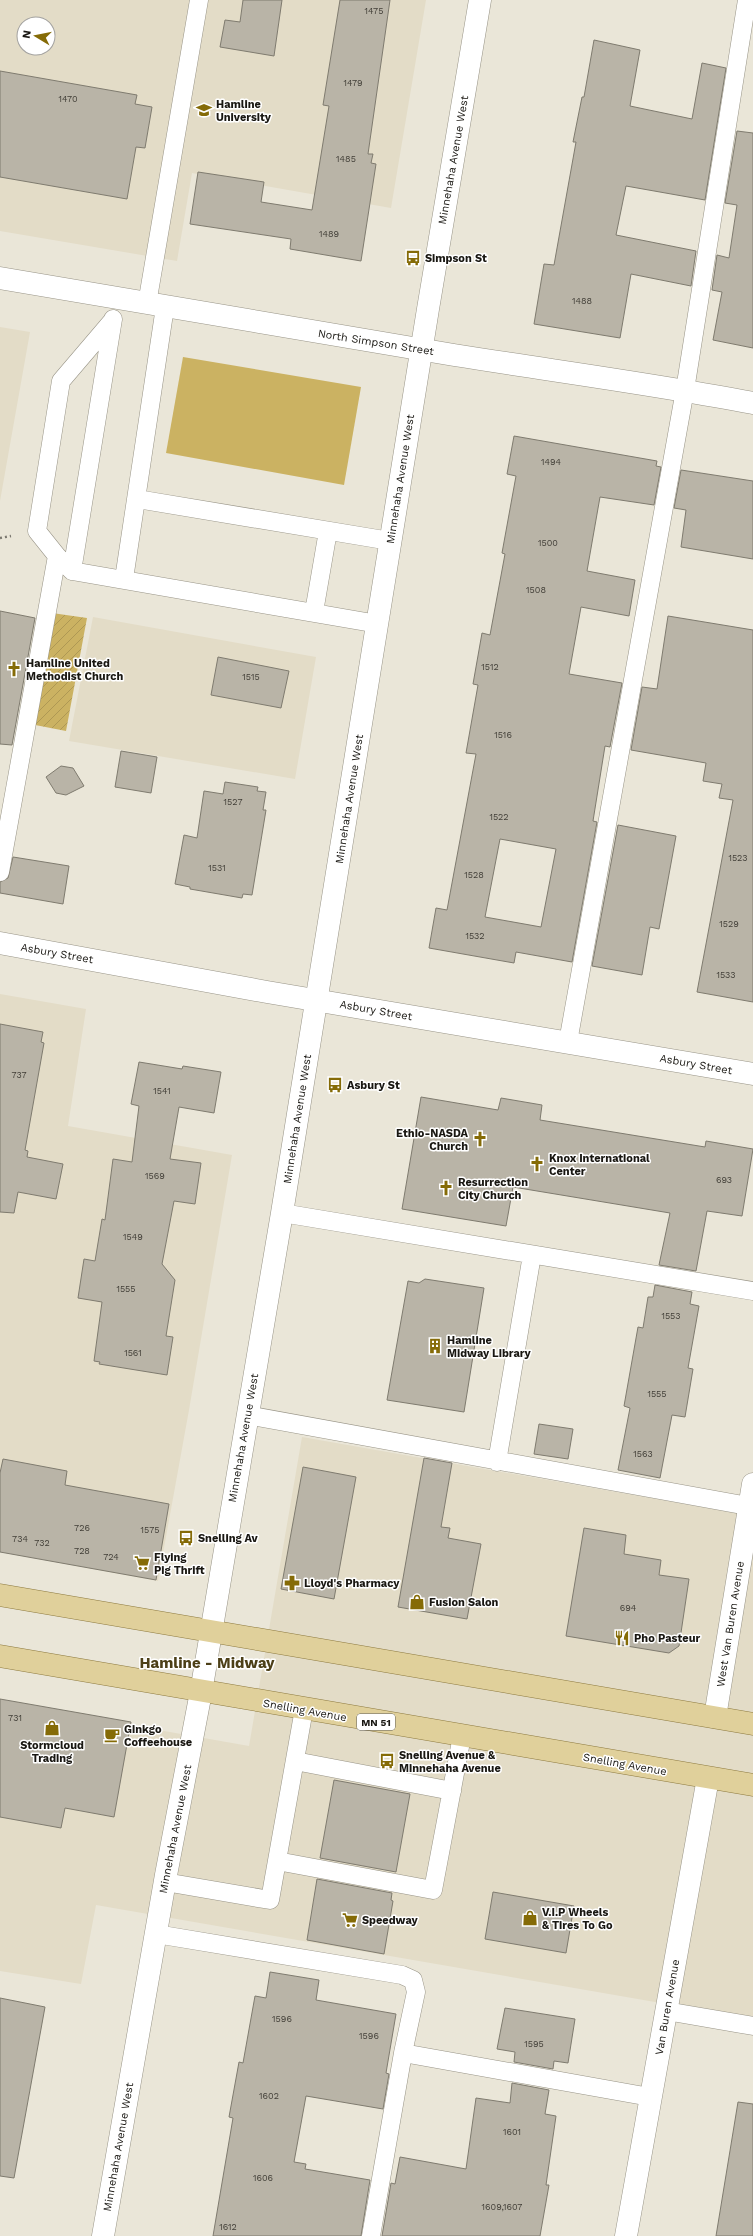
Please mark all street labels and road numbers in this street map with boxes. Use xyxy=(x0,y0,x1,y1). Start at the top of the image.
street label: Minnehaha Avenue West xyxy=(436,94,471,226)
street label: North Simpson Street xyxy=(317,327,435,358)
street label: Minnehaha Avenue West xyxy=(384,413,417,545)
street label: Minnehaha Avenue West xyxy=(333,733,366,865)
street label: Asbury Street xyxy=(20,941,95,966)
street label: Asbury Street xyxy=(339,998,414,1023)
street label: Asbury Street xyxy=(659,1052,734,1077)
street label: Minnehaha Avenue West xyxy=(281,1053,314,1185)
street label: Minnehaha Avenue West xyxy=(226,1372,261,1504)
street label: West Van Buren Avenue xyxy=(714,1560,747,1688)
street label: Snelling Avenue xyxy=(262,1697,348,1724)
road number: MN 51 xyxy=(357,1714,395,1730)
street label: Snelling Avenue xyxy=(582,1751,668,1778)
street label: Minnehaha Avenue West xyxy=(157,1763,194,1895)
street label: Van Buren Avenue xyxy=(653,1958,682,2056)
street label: Minnehaha Avenue West xyxy=(101,2081,136,2213)

